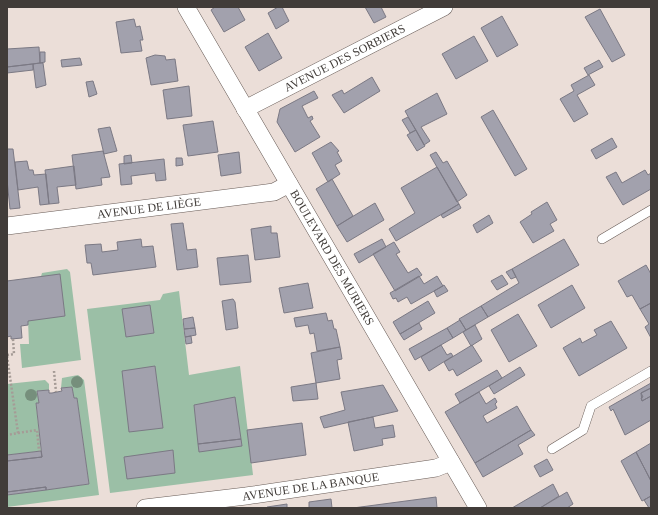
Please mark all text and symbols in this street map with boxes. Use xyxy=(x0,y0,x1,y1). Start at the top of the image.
street label: AVENUE DES SORBIERS xyxy=(282,21,407,95)
street label: BOULEVARD DES MURIERS xyxy=(287,187,377,328)
street label: AVENUE DE LIÈGE xyxy=(96,194,202,221)
street label: AVENUE DE LA BANQUE xyxy=(241,469,380,503)

